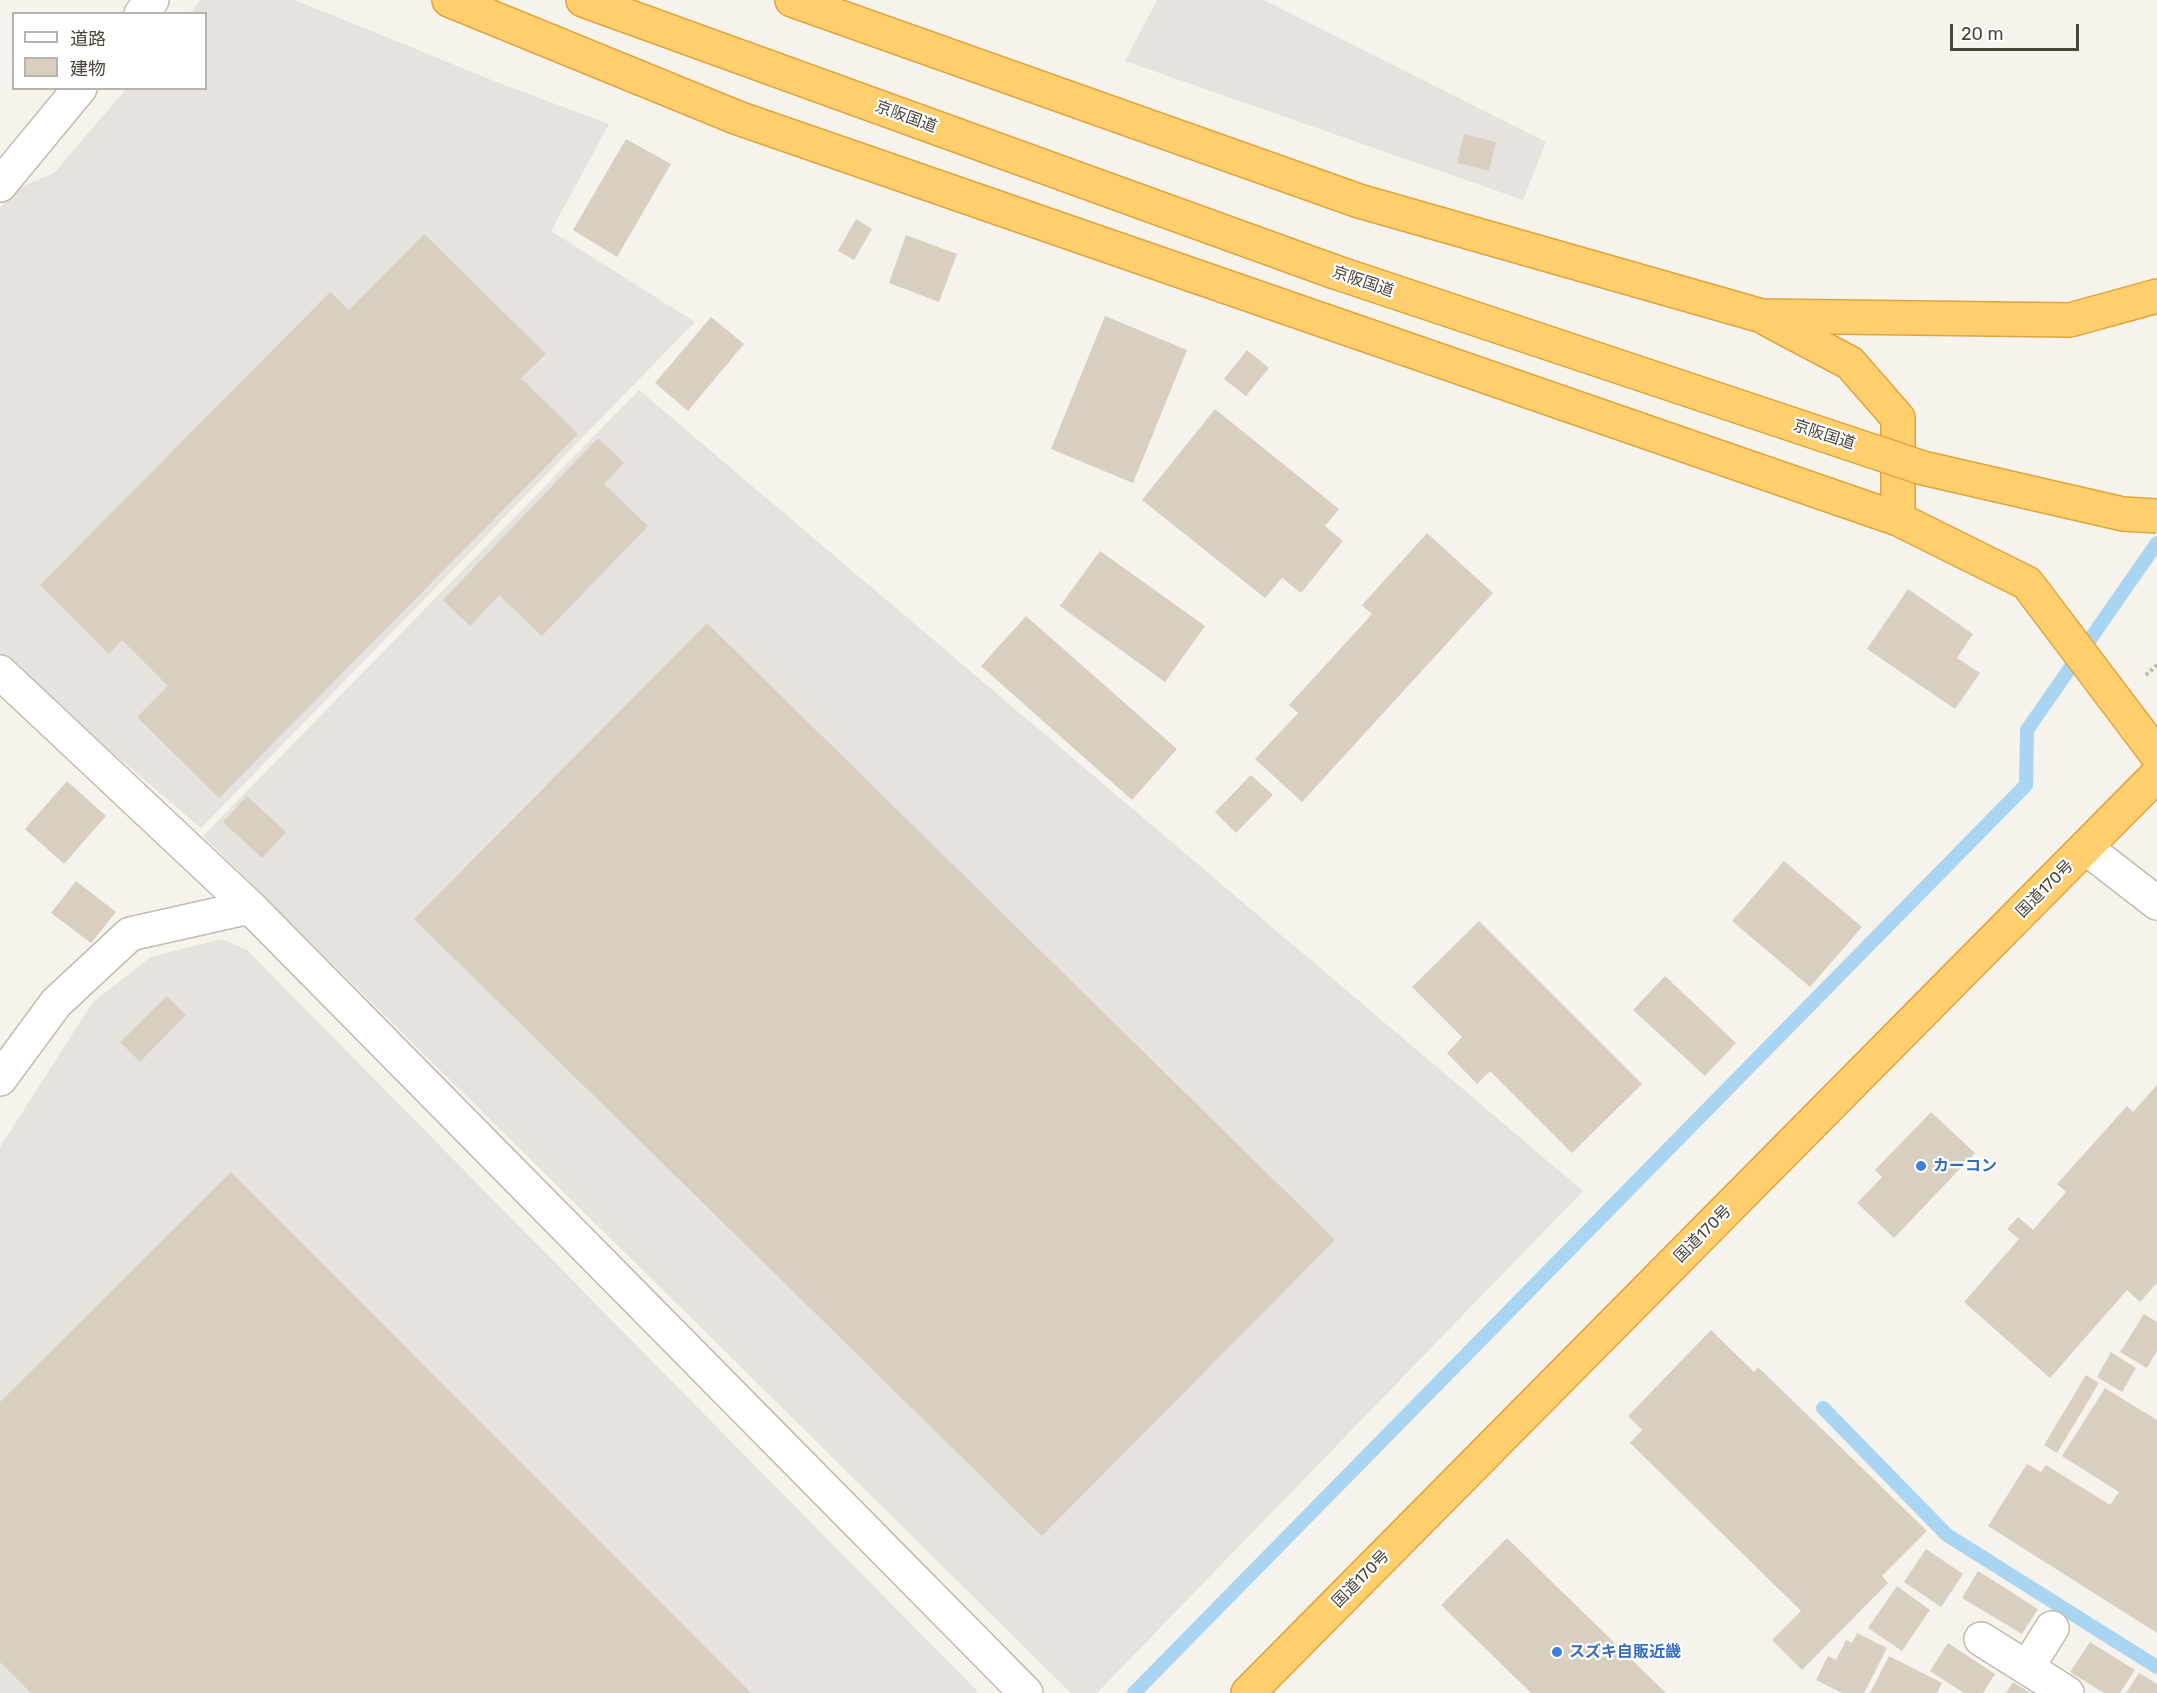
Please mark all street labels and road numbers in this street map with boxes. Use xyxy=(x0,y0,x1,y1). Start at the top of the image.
street label: 京阪国道 xyxy=(873,97,939,137)
street label: 京阪国道 xyxy=(1330,263,1396,301)
street label: 京阪国道 xyxy=(1791,416,1857,454)
street label: 国道170号 xyxy=(2012,856,2078,922)
street label: 国道170号 xyxy=(1670,1201,1736,1267)
street label: 国道170号 xyxy=(1328,1546,1394,1612)

